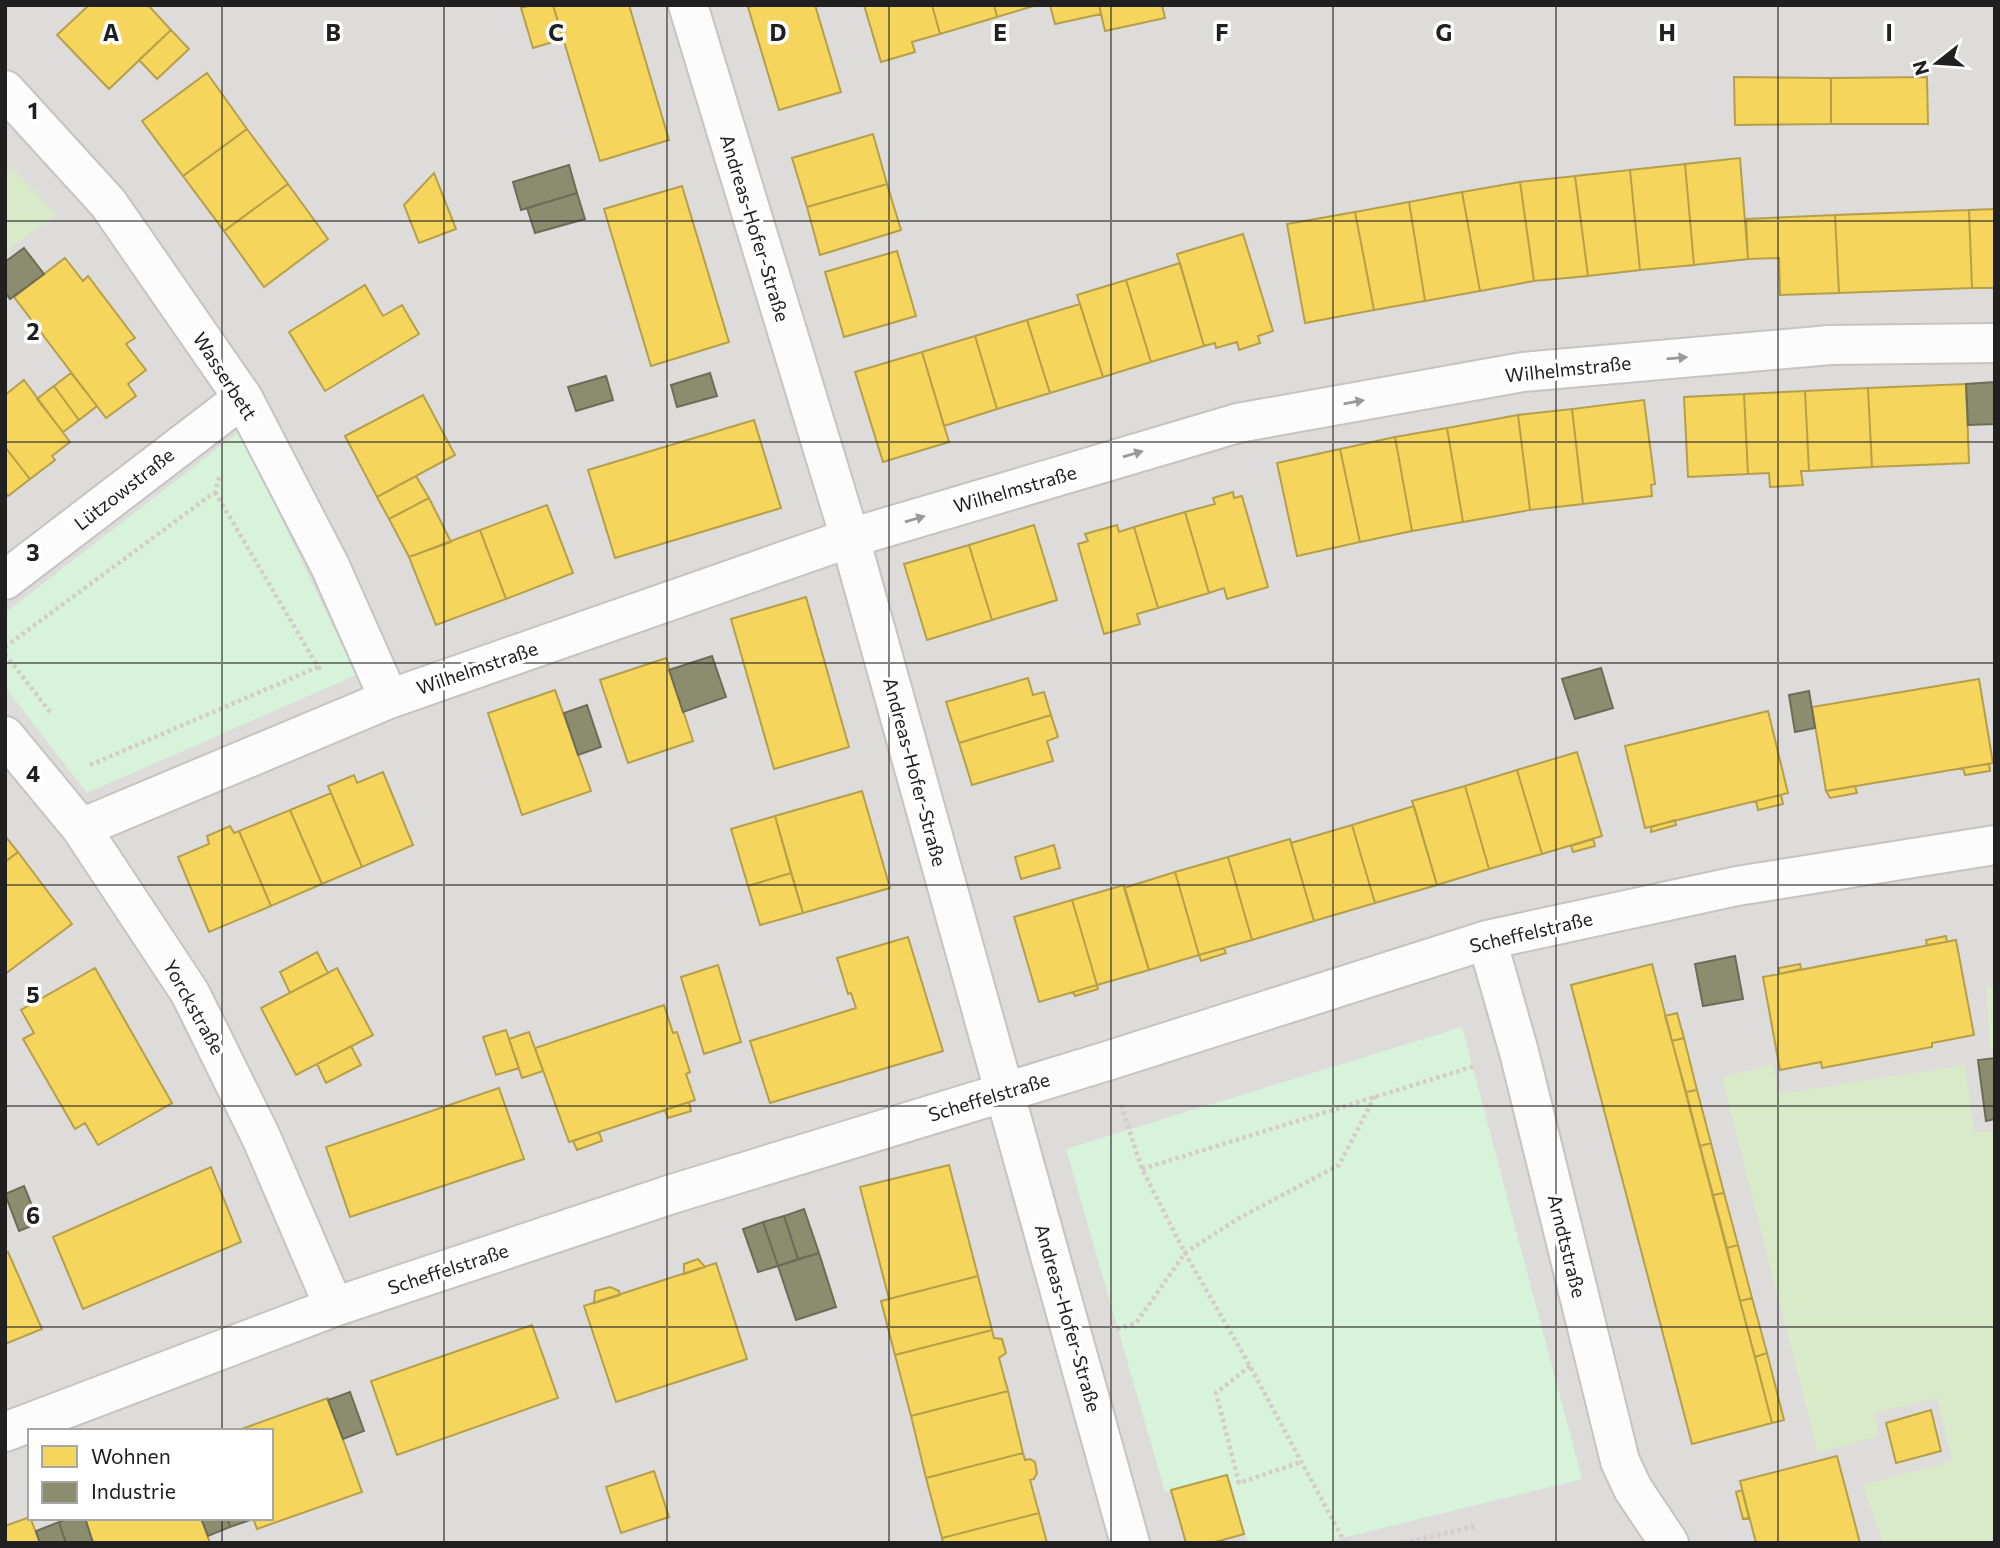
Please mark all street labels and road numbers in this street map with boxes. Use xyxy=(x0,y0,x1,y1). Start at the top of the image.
street label: Andreas-Hofer-Straße xyxy=(716,131,795,324)
street label: Wasserbett xyxy=(189,328,262,424)
street label: Wilhelmstraße xyxy=(1504,350,1632,387)
street label: Lützowstraße xyxy=(69,443,178,535)
street label: Wilhelmstraße xyxy=(951,460,1079,517)
street label: Wilhelmstraße xyxy=(413,636,540,699)
street label: Andreas-Hofer-Straße xyxy=(879,675,952,869)
street label: Scheffelstraße xyxy=(1467,906,1595,957)
street label: Yorckstraße xyxy=(159,956,230,1058)
street label: Scheffelstraße xyxy=(925,1067,1052,1126)
street label: Arndtstraße xyxy=(1544,1192,1591,1300)
street label: Andreas-Hofer-Straße xyxy=(1031,1221,1106,1415)
street label: Scheffelstraße xyxy=(385,1238,511,1299)

